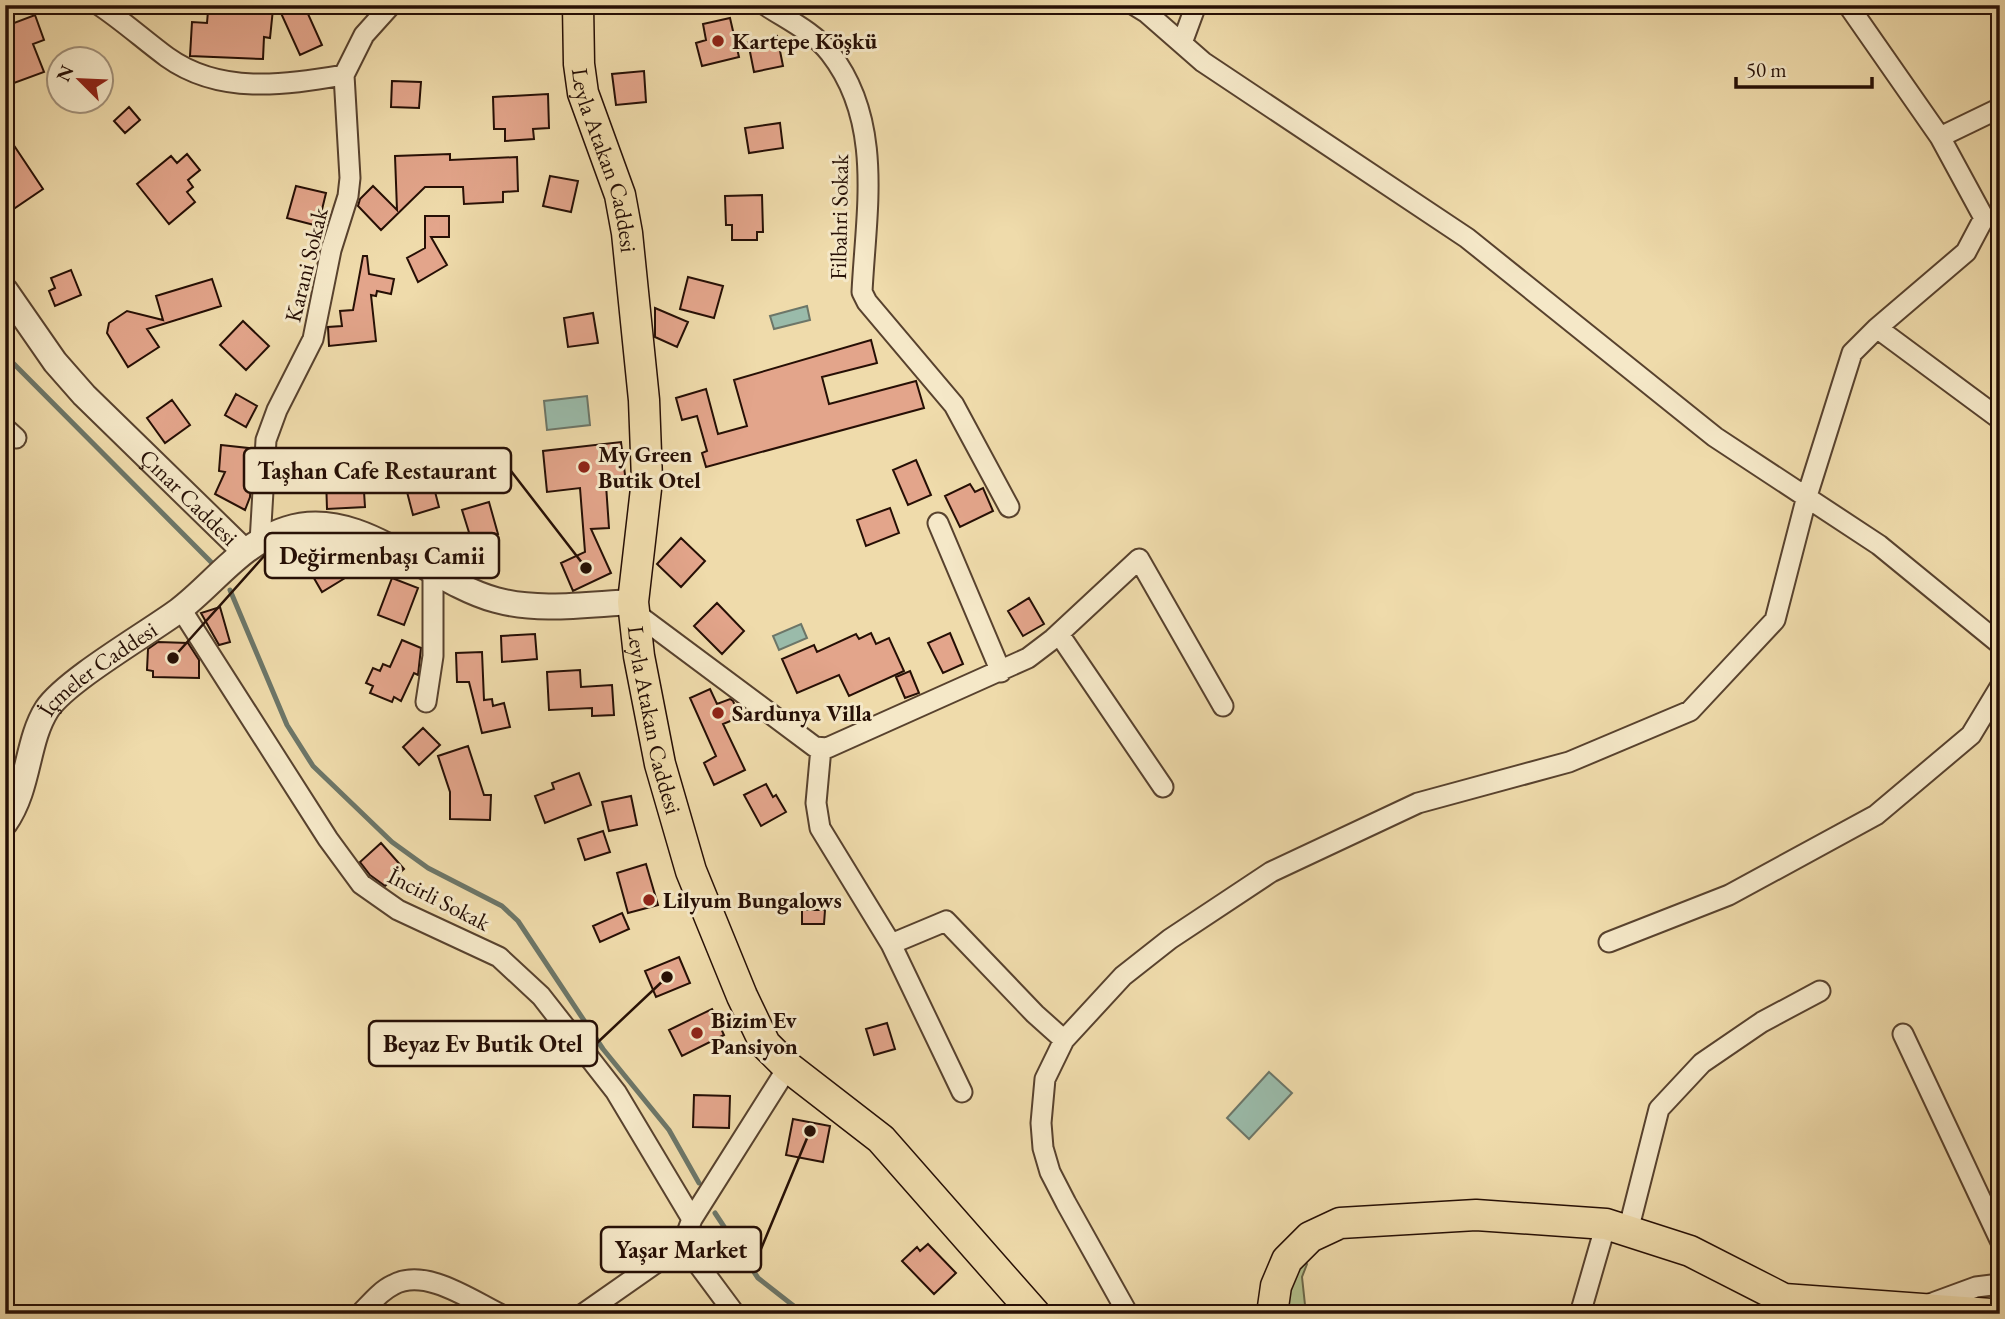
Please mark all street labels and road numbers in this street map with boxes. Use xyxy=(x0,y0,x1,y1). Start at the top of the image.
street label: Leyla Atakan Caddesi xyxy=(565,66,644,254)
street label: Filbahri Sokak xyxy=(823,153,855,280)
street label: Karani Sokak xyxy=(277,204,335,325)
street label: Çınar Caddesi xyxy=(133,442,245,552)
street label: İçmeler Caddesi xyxy=(31,614,163,722)
street label: Leyla Atakan Caddesi xyxy=(621,624,689,818)
street label: İncirli Sokak xyxy=(383,860,496,938)

